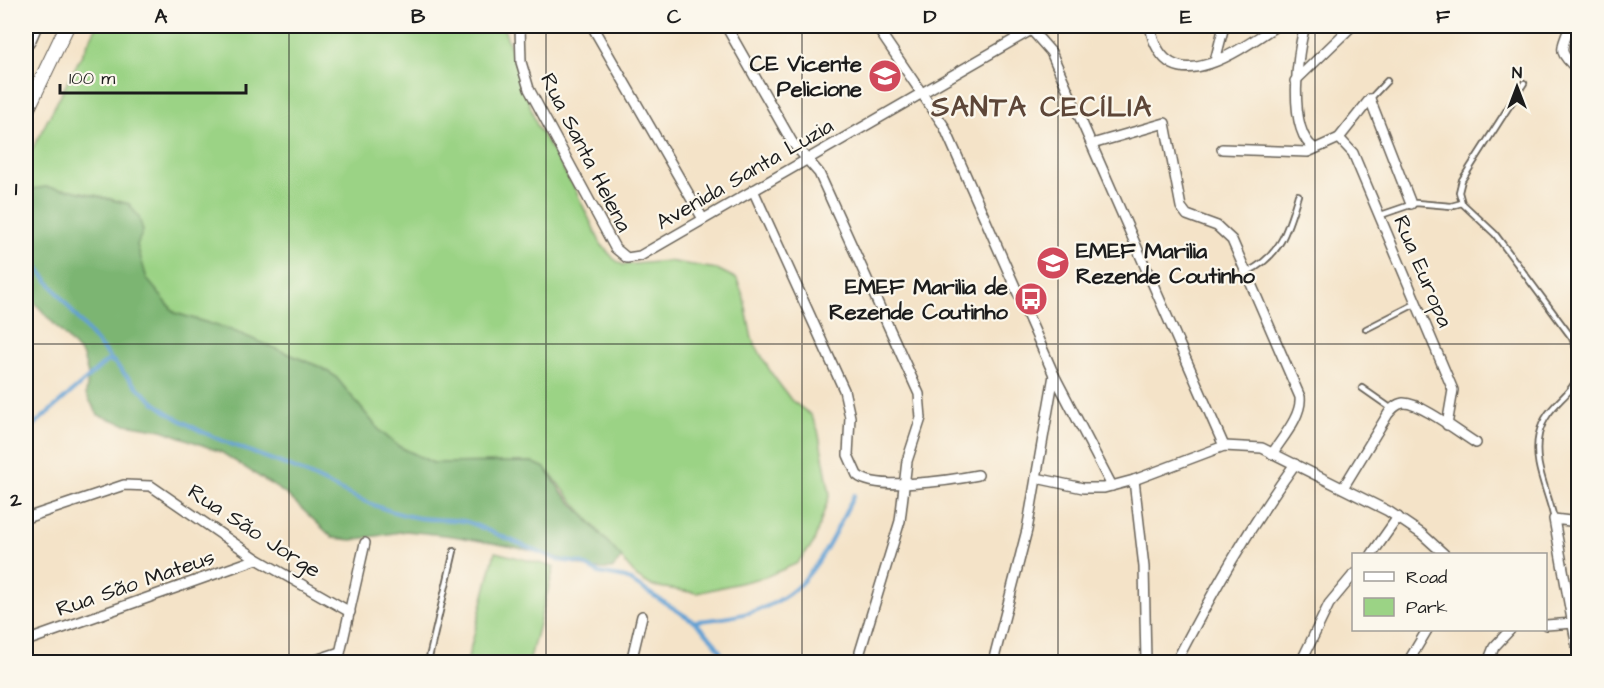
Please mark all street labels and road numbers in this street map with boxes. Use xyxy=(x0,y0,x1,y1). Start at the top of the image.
street label: Rua Santa Helena xyxy=(532,68,639,238)
street label: Avenida Santa Luzia xyxy=(650,111,839,238)
street label: Rua Europa xyxy=(1385,211,1460,332)
street label: Rua São Jorge xyxy=(181,477,327,587)
street label: Rua São Mateus xyxy=(52,542,219,625)

